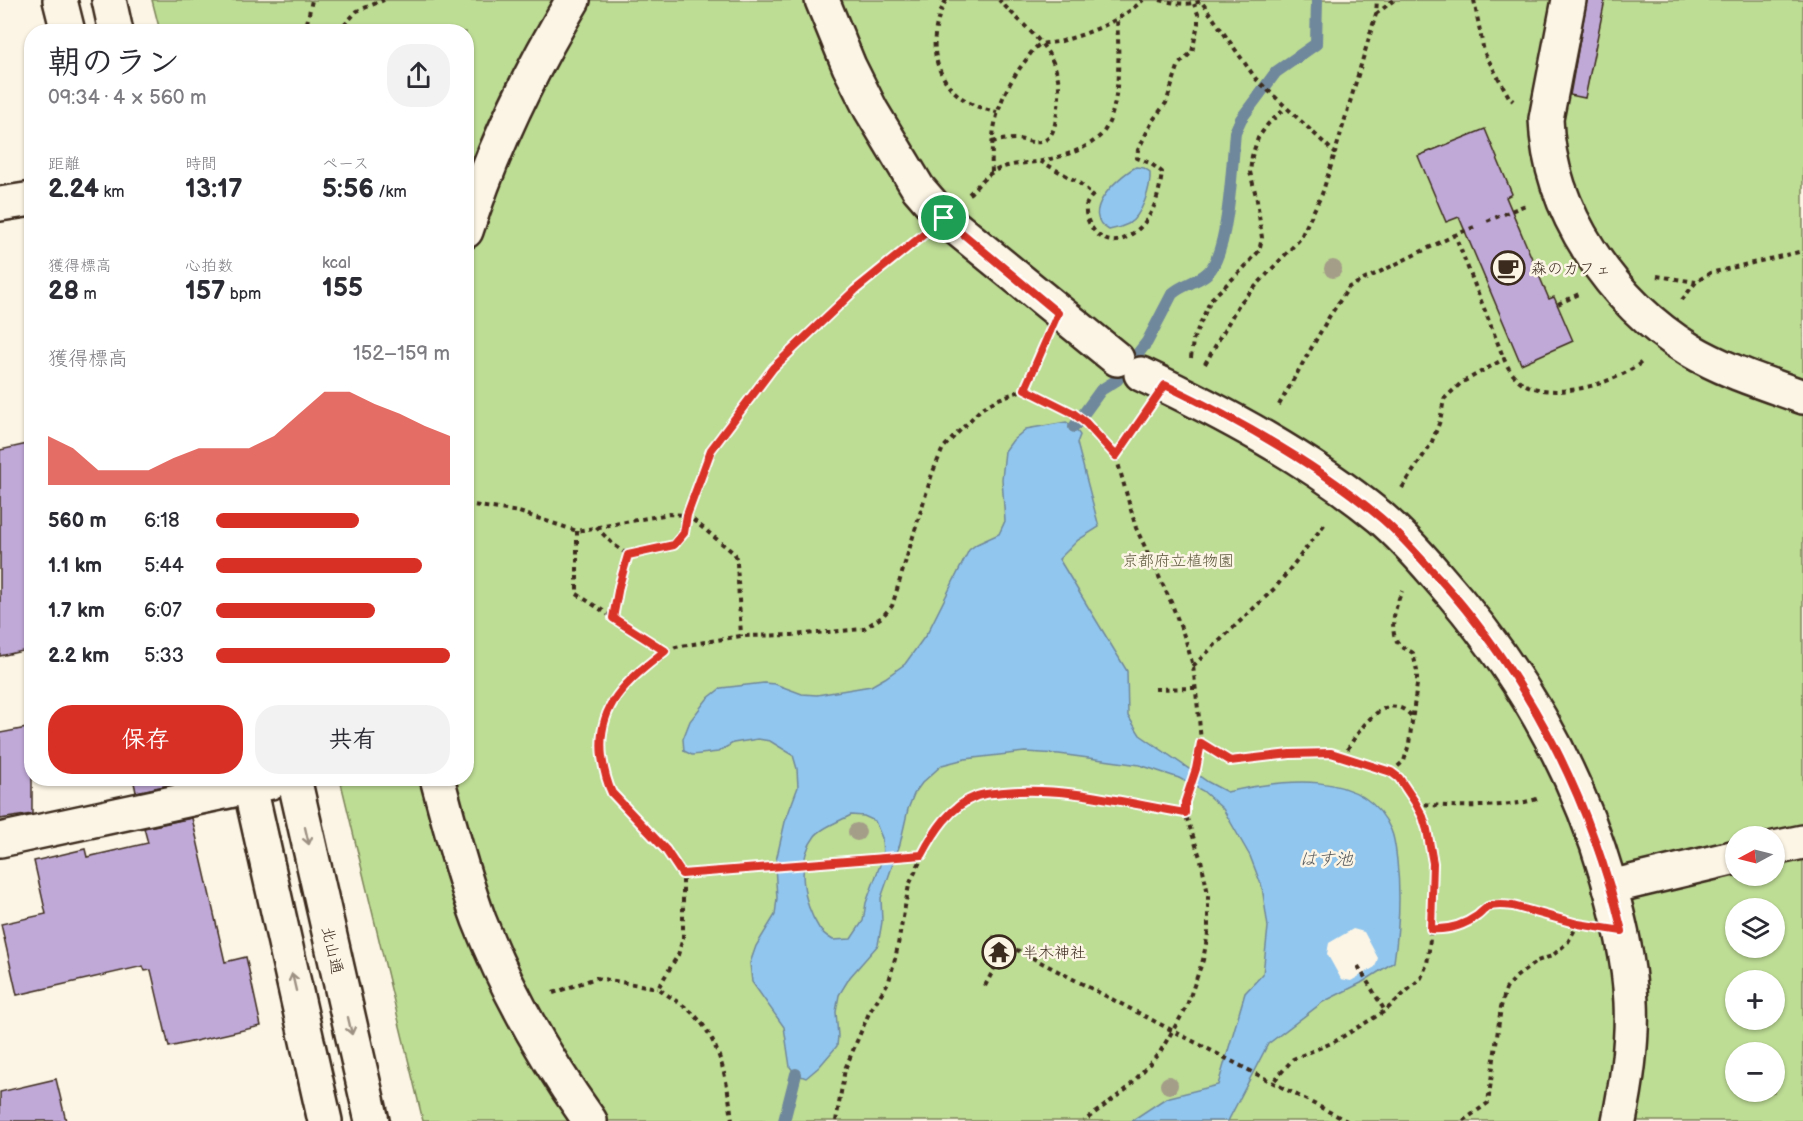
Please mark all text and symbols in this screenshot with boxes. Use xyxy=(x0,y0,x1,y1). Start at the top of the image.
text: 朝のラン xyxy=(48,43,180,83)
button: share xyxy=(387,44,450,107)
text: 09:34 · 4 × 560 m xyxy=(48,86,207,110)
text: 距離 xyxy=(48,155,80,174)
text: 時間 xyxy=(185,155,217,174)
text: ペース xyxy=(322,155,369,174)
text: 2.24 xyxy=(48,174,99,205)
text: 13:17 xyxy=(185,174,243,205)
text: 5:56 xyxy=(322,174,374,205)
text: km xyxy=(99,183,125,202)
text: /km xyxy=(374,183,407,202)
pin xyxy=(918,192,969,243)
icon: arrive xyxy=(927,201,960,234)
cafe icon: 森のカフェ xyxy=(1490,250,1526,286)
text: kcal xyxy=(322,254,351,273)
text: 獲得標高 xyxy=(48,257,112,276)
text: 心拍数 xyxy=(185,257,233,276)
place label: 森のカフェ xyxy=(1531,260,1611,279)
text: 155 xyxy=(322,273,363,304)
text: 28 xyxy=(48,276,79,307)
text: 157 xyxy=(185,276,225,307)
text: m xyxy=(79,285,97,304)
text: bpm xyxy=(225,285,261,304)
text: 152–159 m xyxy=(353,342,450,366)
text: 獲得標高 xyxy=(48,347,128,371)
text: 560 m xyxy=(48,509,107,533)
text: 6:18 xyxy=(144,509,180,533)
park label: 京都府立植物園 xyxy=(1122,552,1234,571)
text: 1.1 km xyxy=(48,554,102,578)
text: 5:44 xyxy=(144,554,184,578)
text: 1.7 km xyxy=(48,599,105,623)
text: 6:07 xyxy=(144,599,182,623)
text: 2.2 km xyxy=(48,644,109,668)
text: 5:33 xyxy=(144,644,184,668)
button: 保存 xyxy=(48,705,243,774)
button: 共有 xyxy=(255,705,450,774)
one-way arrow xyxy=(302,826,314,845)
north arrow xyxy=(1725,826,1785,886)
map controls xyxy=(1725,826,1785,1102)
water label: はす池 xyxy=(1299,849,1354,870)
button: layers xyxy=(1725,898,1785,958)
street label: 北山通 xyxy=(317,925,346,976)
temple icon: 半木神社 xyxy=(981,934,1017,970)
place label: 半木神社 xyxy=(1022,944,1086,963)
button: + xyxy=(1725,970,1785,1030)
one-way arrow xyxy=(287,973,299,992)
one-way arrow xyxy=(345,1016,356,1035)
button: − xyxy=(1725,1042,1785,1102)

